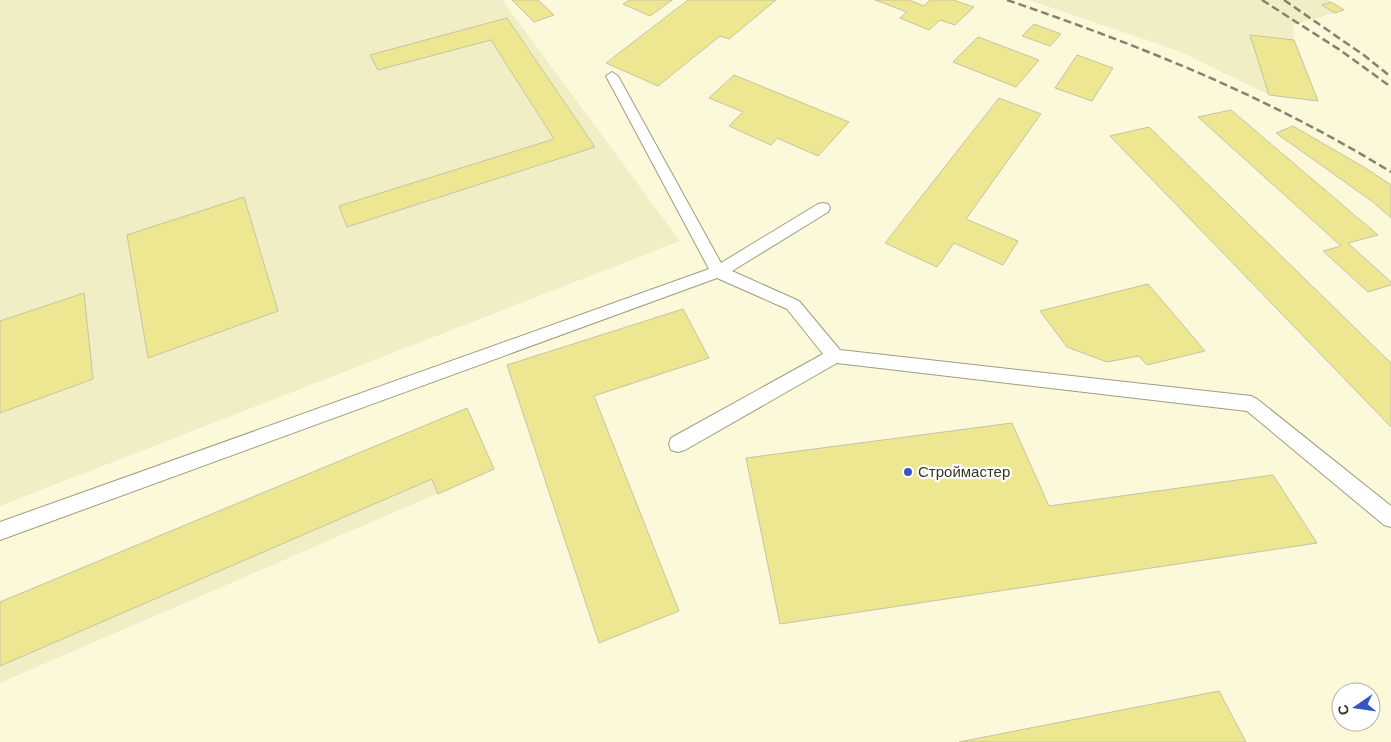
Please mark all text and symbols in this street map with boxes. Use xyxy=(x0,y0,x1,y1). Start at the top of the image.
place label: Строймастер xyxy=(918,463,1010,480)
marker: Строймастер xyxy=(902,466,914,478)
north arrow xyxy=(1331,682,1381,732)
text: С xyxy=(1334,703,1352,717)

